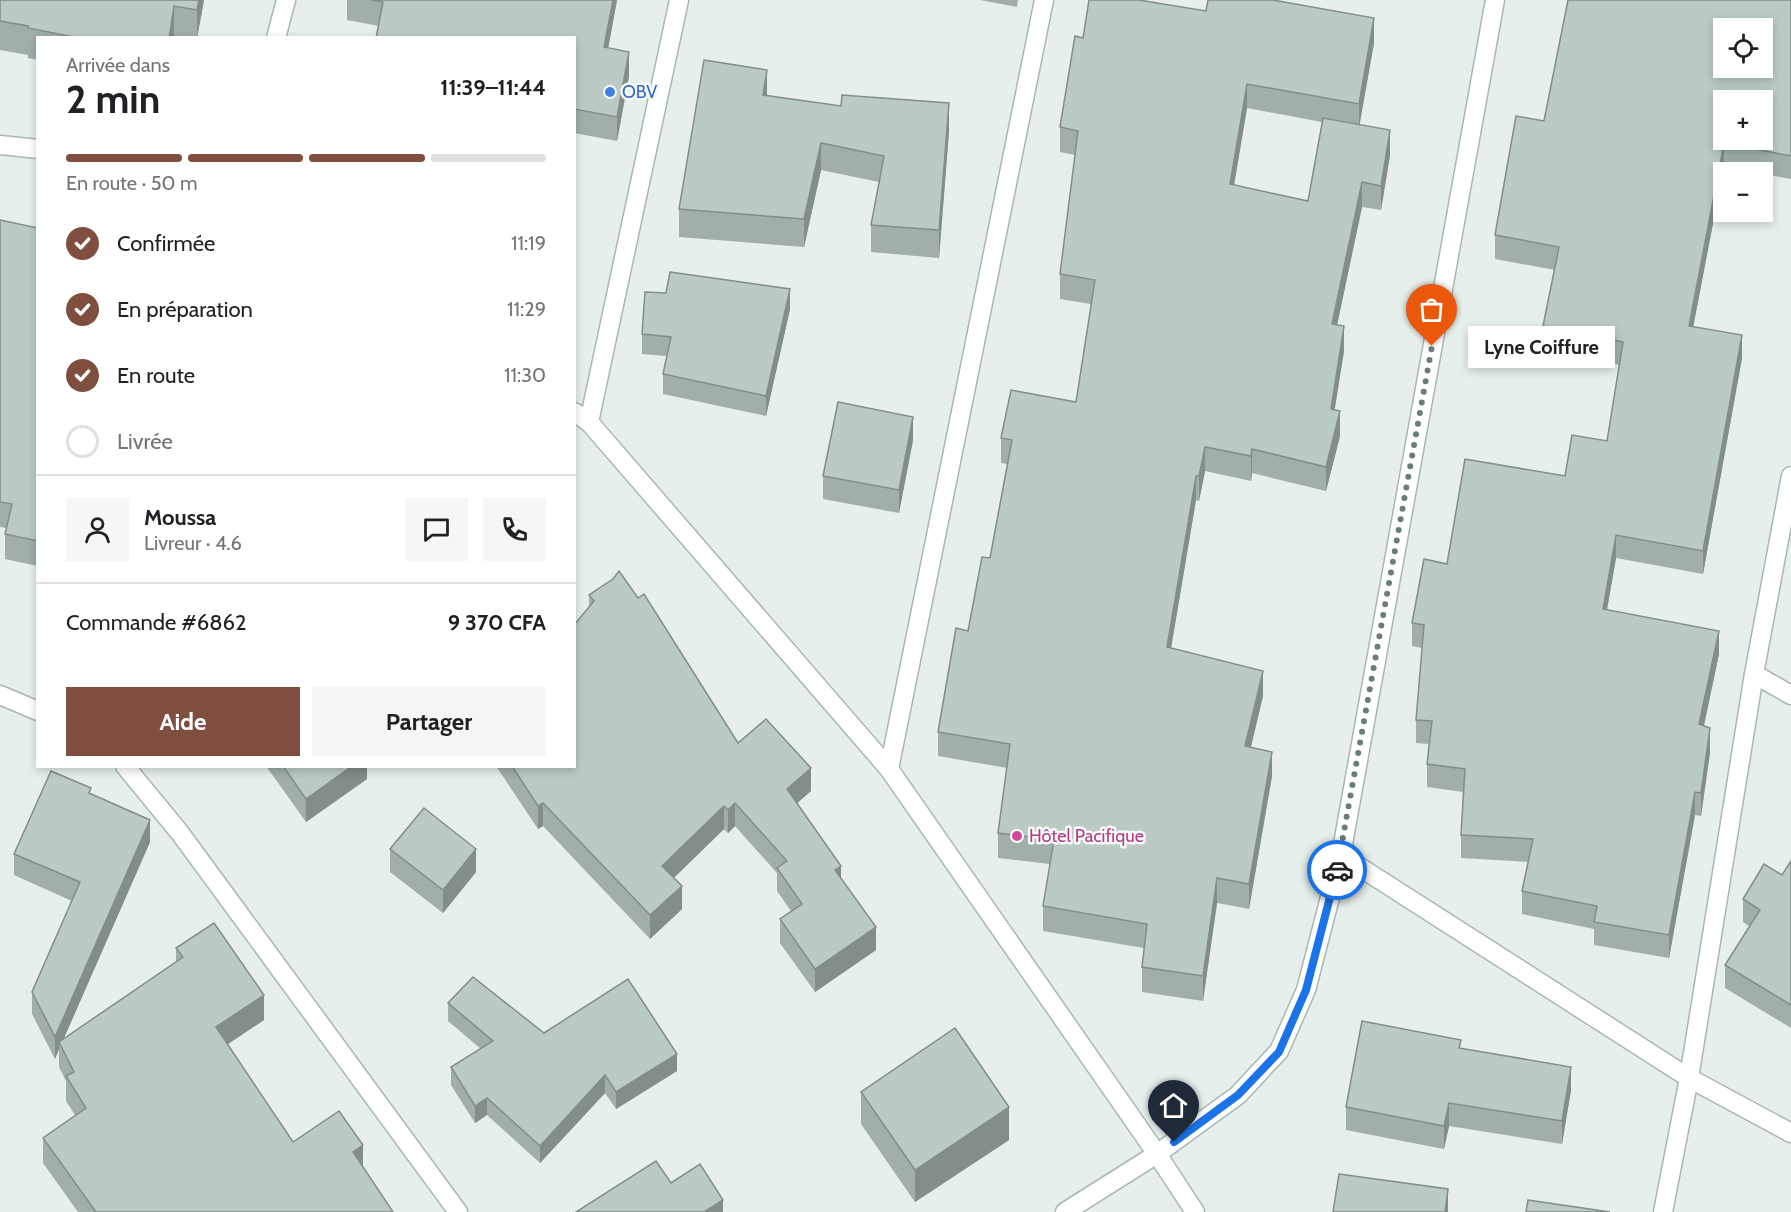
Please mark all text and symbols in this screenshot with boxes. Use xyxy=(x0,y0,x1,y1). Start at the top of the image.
map controls xyxy=(1713,18,1773,222)
button: locate xyxy=(1713,18,1773,78)
text: Arrivée dans xyxy=(66,53,170,77)
text: 11:39–11:44 xyxy=(440,74,546,101)
text: 2 min xyxy=(66,75,160,123)
place label: OBV xyxy=(622,81,657,103)
marker: OBV xyxy=(603,85,617,99)
button: + xyxy=(1713,90,1773,150)
button: − xyxy=(1713,162,1773,222)
text: En route · 50 m xyxy=(66,171,198,195)
icon: check xyxy=(66,227,99,260)
text: Confirmée xyxy=(117,230,215,257)
text: 11:19 xyxy=(511,231,546,255)
pin xyxy=(1406,284,1457,346)
icon: check xyxy=(66,293,99,326)
icon: bag xyxy=(1415,293,1448,326)
text: En préparation xyxy=(117,296,253,323)
text: 11:29 xyxy=(507,297,546,321)
callout: Lyne Coiffure xyxy=(1468,325,1615,367)
text: Lyne Coiffure xyxy=(1484,335,1599,359)
icon: check xyxy=(66,359,99,392)
text: En route xyxy=(117,362,195,389)
text: 11:30 xyxy=(504,363,546,387)
text: Livrée xyxy=(117,428,173,455)
button: person xyxy=(66,498,129,561)
button: chat xyxy=(405,498,468,561)
button: phone xyxy=(483,498,546,561)
text: Moussa xyxy=(144,504,216,531)
text: Livreur · 4.6 xyxy=(144,531,242,555)
text: Commande #6862 xyxy=(66,609,247,636)
text: 9 370 CFA xyxy=(448,609,546,636)
button: Aide xyxy=(66,687,300,756)
button: Partager xyxy=(312,687,546,756)
place label: Hôtel Pacifique xyxy=(1029,825,1144,847)
marker: Hôtel Pacifique xyxy=(1010,829,1024,843)
courier xyxy=(1307,840,1367,900)
icon: car xyxy=(1321,854,1354,887)
pin xyxy=(1148,1080,1199,1142)
icon: home xyxy=(1157,1089,1190,1122)

